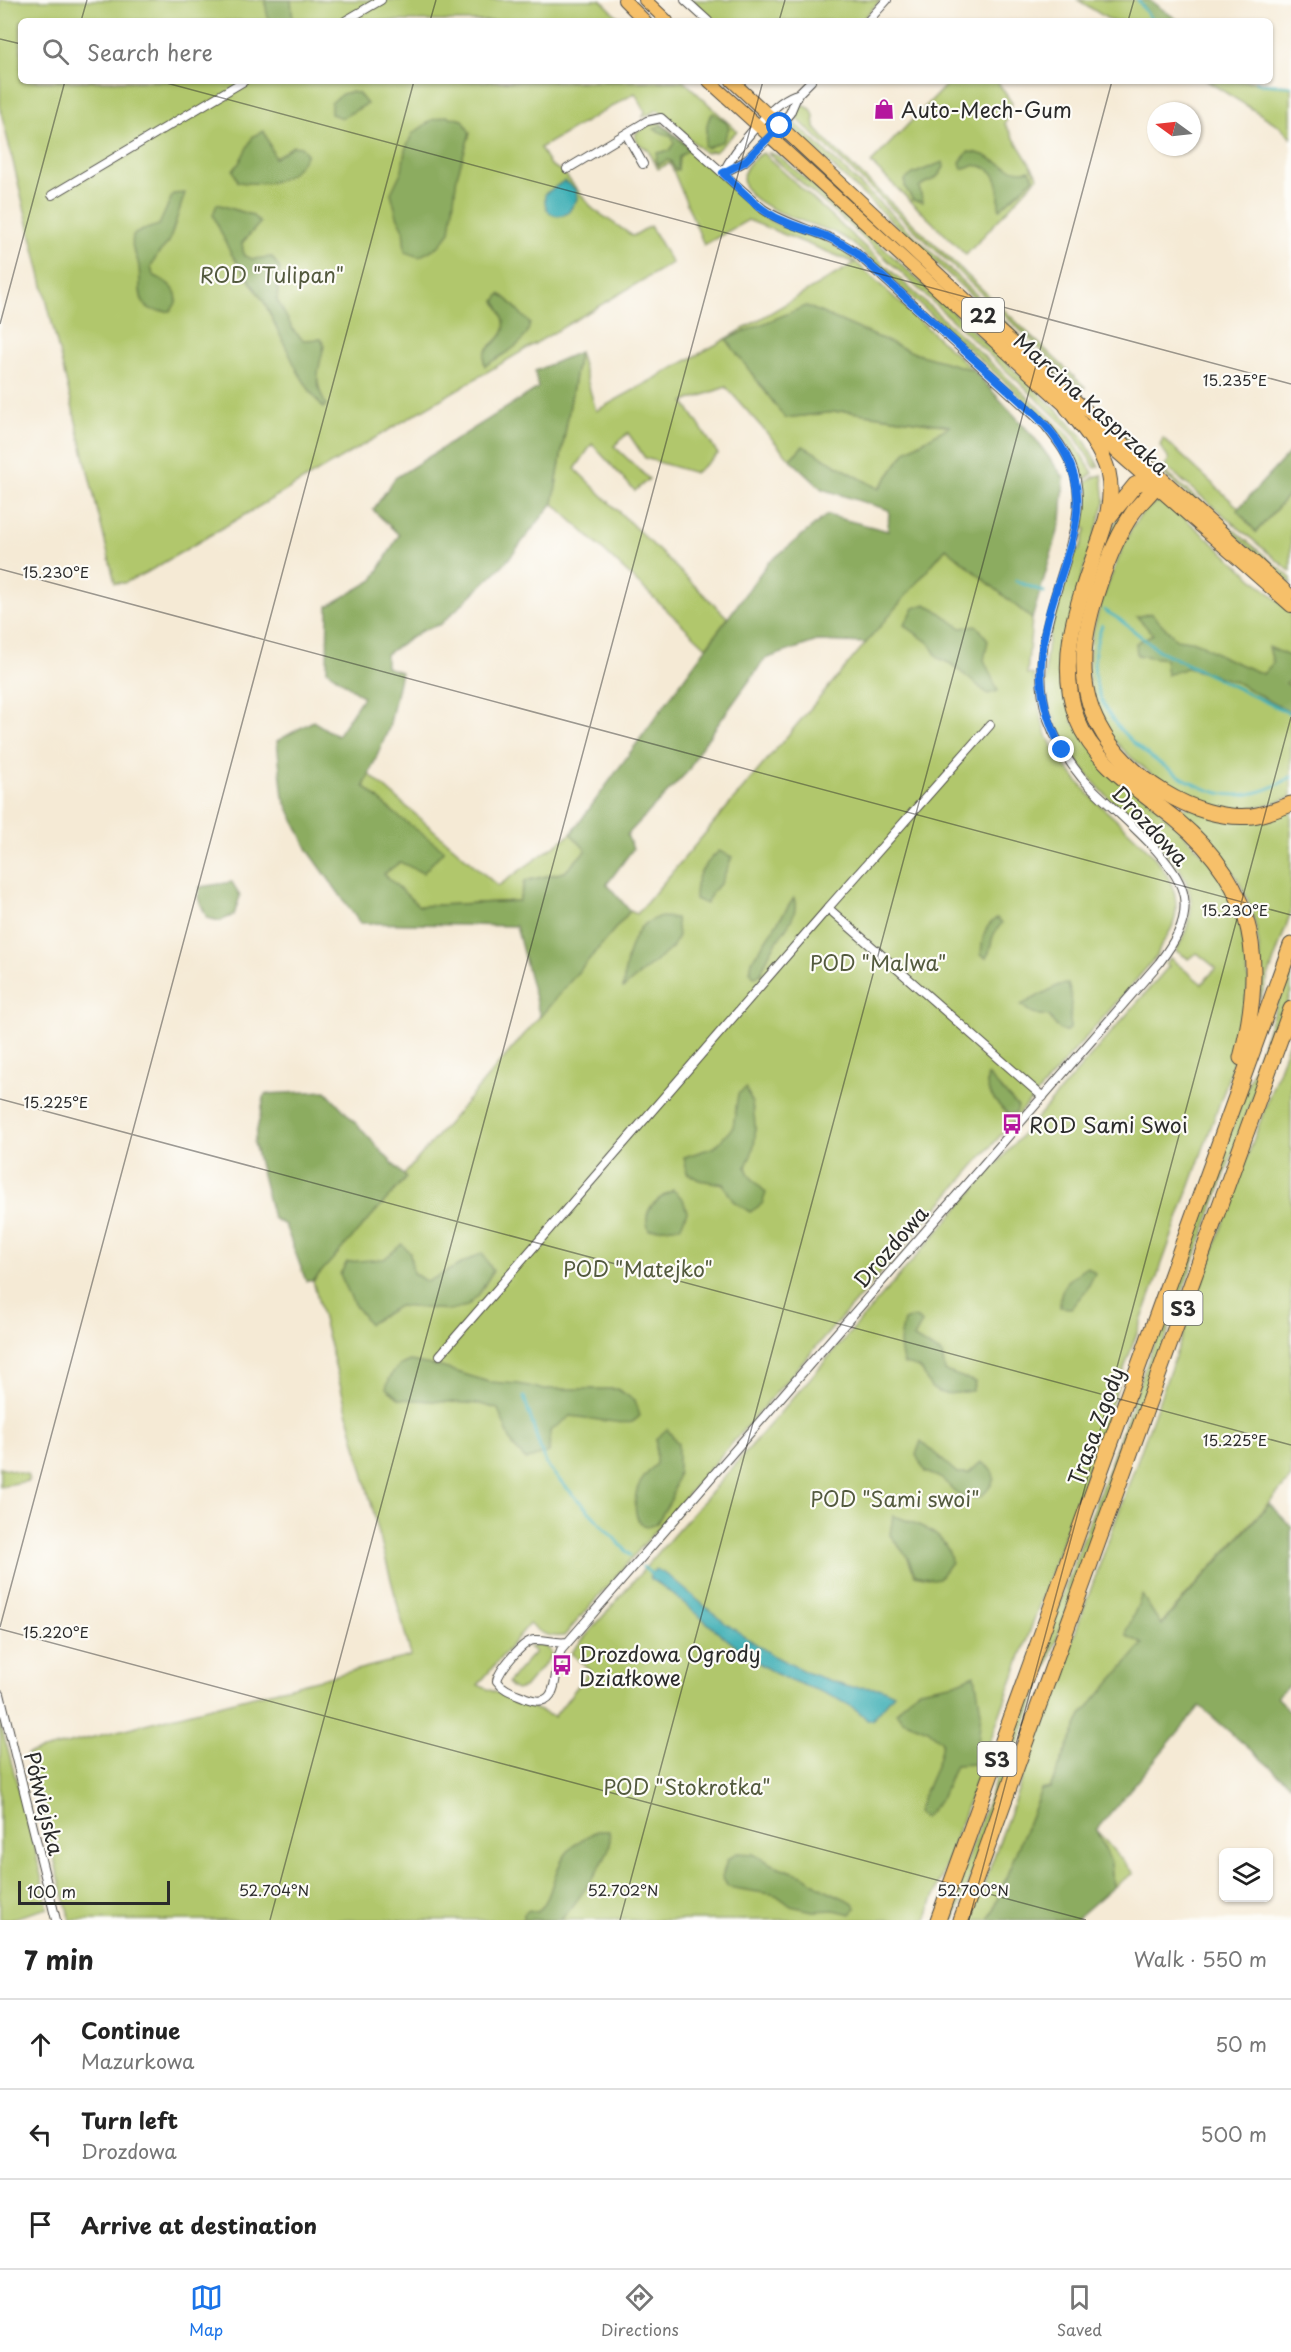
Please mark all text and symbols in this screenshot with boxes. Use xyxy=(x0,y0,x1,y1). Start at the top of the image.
search box xyxy=(18,18,1273,84)
icon: search xyxy=(39,35,72,68)
text: Search here xyxy=(87,35,213,68)
place label: Auto-Mech-Gum xyxy=(901,93,1072,125)
shop icon: Auto-Mech-Gum xyxy=(872,97,896,121)
north arrow xyxy=(1147,102,1201,156)
route start xyxy=(766,112,792,138)
park label: ROD "Tulipan" xyxy=(200,258,344,290)
road number: 22 xyxy=(962,298,1004,332)
street label: Marcina Kasprzaka xyxy=(1007,325,1177,482)
text: 15.235°E xyxy=(1203,368,1267,391)
text: 15.230°E xyxy=(23,560,89,583)
route end xyxy=(1048,736,1074,762)
street label: Drozdowa xyxy=(1105,777,1197,873)
text: 15.230°E xyxy=(1202,898,1268,921)
park label: POD "Malwa" xyxy=(810,946,946,978)
text: 15.225°E xyxy=(24,1090,88,1113)
place label: ROD Sami Swoi xyxy=(1029,1108,1188,1140)
bus stop icon: ROD Sami Swoi xyxy=(1000,1112,1024,1136)
street label: Drozdowa xyxy=(845,1198,935,1294)
park label: POD "Matejko" xyxy=(563,1252,713,1284)
road number: S3 xyxy=(1164,1291,1202,1325)
street label: Trasa Zgody xyxy=(1059,1362,1131,1490)
text: 15.225°E xyxy=(1203,1428,1267,1451)
park label: POD "Sami swoi" xyxy=(810,1482,980,1514)
text: 15.220°E xyxy=(23,1620,89,1643)
place label: Drozdowa Ogrody Działkowe xyxy=(579,1637,761,1693)
bus stop icon: Drozdowa Ogrody Działkowe xyxy=(550,1653,574,1677)
road number: S3 xyxy=(978,1742,1016,1776)
street label: Półwiejska xyxy=(17,1748,73,1858)
park label: POD "Stokrotka" xyxy=(603,1770,771,1802)
map controls xyxy=(1219,1848,1273,1902)
button: layers xyxy=(1219,1848,1273,1902)
scale bar xyxy=(18,1878,170,1906)
text: 52.704°N xyxy=(239,1878,309,1901)
text: 52.702°N xyxy=(588,1878,658,1901)
text: 52.700°N xyxy=(937,1878,1009,1901)
text: 100 m xyxy=(27,1879,76,1903)
text: 7 min xyxy=(24,1940,94,1979)
text: Walk · 550 m xyxy=(1134,1944,1267,1974)
text: Continue xyxy=(81,2013,180,2046)
icon: ahead xyxy=(24,2028,57,2061)
text: 50 m xyxy=(1215,2029,1267,2059)
text: Mazurkowa xyxy=(81,2046,194,2076)
text: Turn left xyxy=(81,2103,178,2136)
icon: left xyxy=(24,2118,57,2151)
text: 500 m xyxy=(1200,2119,1267,2149)
text: Drozdowa xyxy=(81,2136,177,2166)
icon: arrive xyxy=(24,2208,57,2241)
text: Arrive at destination xyxy=(81,2208,317,2241)
tab: Map xyxy=(189,2281,223,2341)
tab: Directions xyxy=(601,2281,679,2341)
tab: Saved xyxy=(1057,2281,1102,2341)

